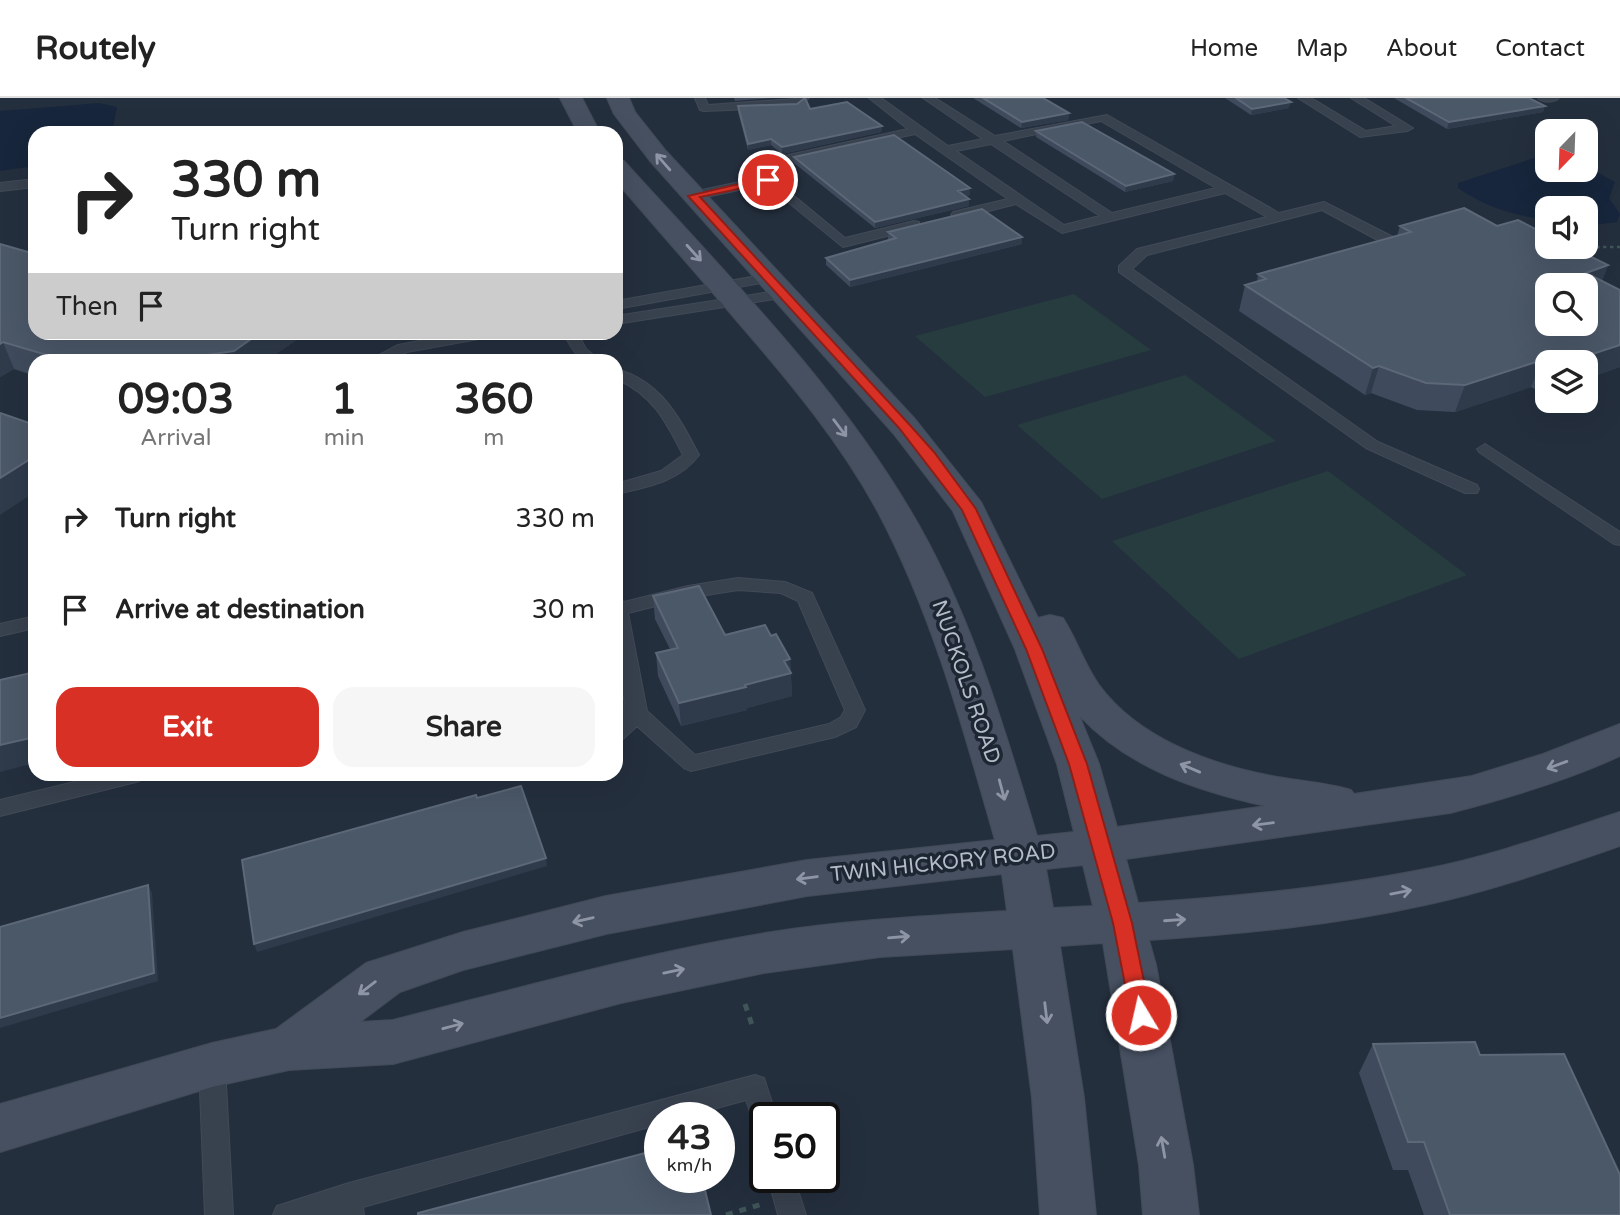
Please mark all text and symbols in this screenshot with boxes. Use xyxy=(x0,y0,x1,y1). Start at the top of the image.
text: Routely xyxy=(35,29,156,68)
text: Home xyxy=(1190,34,1258,63)
text: Map xyxy=(1296,34,1348,63)
text: About xyxy=(1386,34,1457,63)
text: Contact xyxy=(1495,34,1585,63)
north arrow xyxy=(1535,119,1598,182)
map controls xyxy=(1535,119,1598,413)
pin xyxy=(738,150,798,210)
text: 330 m xyxy=(171,151,321,210)
one-way arrow xyxy=(655,153,671,171)
icon: right xyxy=(56,154,147,245)
icon: arrive xyxy=(749,161,787,199)
button: sound xyxy=(1535,196,1598,259)
text: Turn right xyxy=(171,211,320,249)
one-way arrow xyxy=(686,244,703,261)
button: search xyxy=(1535,273,1598,336)
icon: arrive xyxy=(132,287,170,325)
text: Then xyxy=(56,291,118,322)
button: layers xyxy=(1535,350,1598,413)
text: 09:03 xyxy=(118,374,234,425)
text: 1 xyxy=(331,374,357,425)
text: 360 xyxy=(454,374,533,425)
one-way arrow xyxy=(833,418,848,436)
text: Arrival xyxy=(140,424,211,452)
text: min xyxy=(324,424,365,452)
text: m xyxy=(483,424,504,452)
icon: right xyxy=(56,500,94,538)
text: Turn right xyxy=(115,503,236,534)
text: 330 m xyxy=(515,503,595,534)
icon: arrive xyxy=(56,591,94,629)
text: Arrive at destination xyxy=(115,594,365,625)
text: 30 m xyxy=(532,594,595,625)
street label: NUCKOLS ROAD xyxy=(926,597,1006,767)
button: Exit xyxy=(56,687,319,767)
button: Share xyxy=(333,687,595,767)
one-way arrow xyxy=(1546,760,1568,772)
one-way arrow xyxy=(1180,761,1201,774)
one-way arrow xyxy=(996,778,1009,801)
one-way arrow xyxy=(1252,818,1275,831)
street label: TWIN HICKORY ROAD xyxy=(829,839,1057,887)
one-way arrow xyxy=(796,872,819,885)
one-way arrow xyxy=(1389,884,1412,898)
one-way arrow xyxy=(1163,913,1186,926)
one-way arrow xyxy=(572,914,595,927)
one-way arrow xyxy=(887,930,909,943)
one-way arrow xyxy=(662,964,685,978)
position arrow xyxy=(1104,978,1178,1052)
one-way arrow xyxy=(359,981,377,996)
one-way arrow xyxy=(1040,1001,1053,1023)
one-way arrow xyxy=(441,1019,464,1032)
speed limit sign: 50 xyxy=(749,1102,840,1193)
text: 43 xyxy=(668,1117,711,1159)
one-way arrow xyxy=(1156,1136,1169,1159)
text: km/h xyxy=(667,1154,712,1176)

